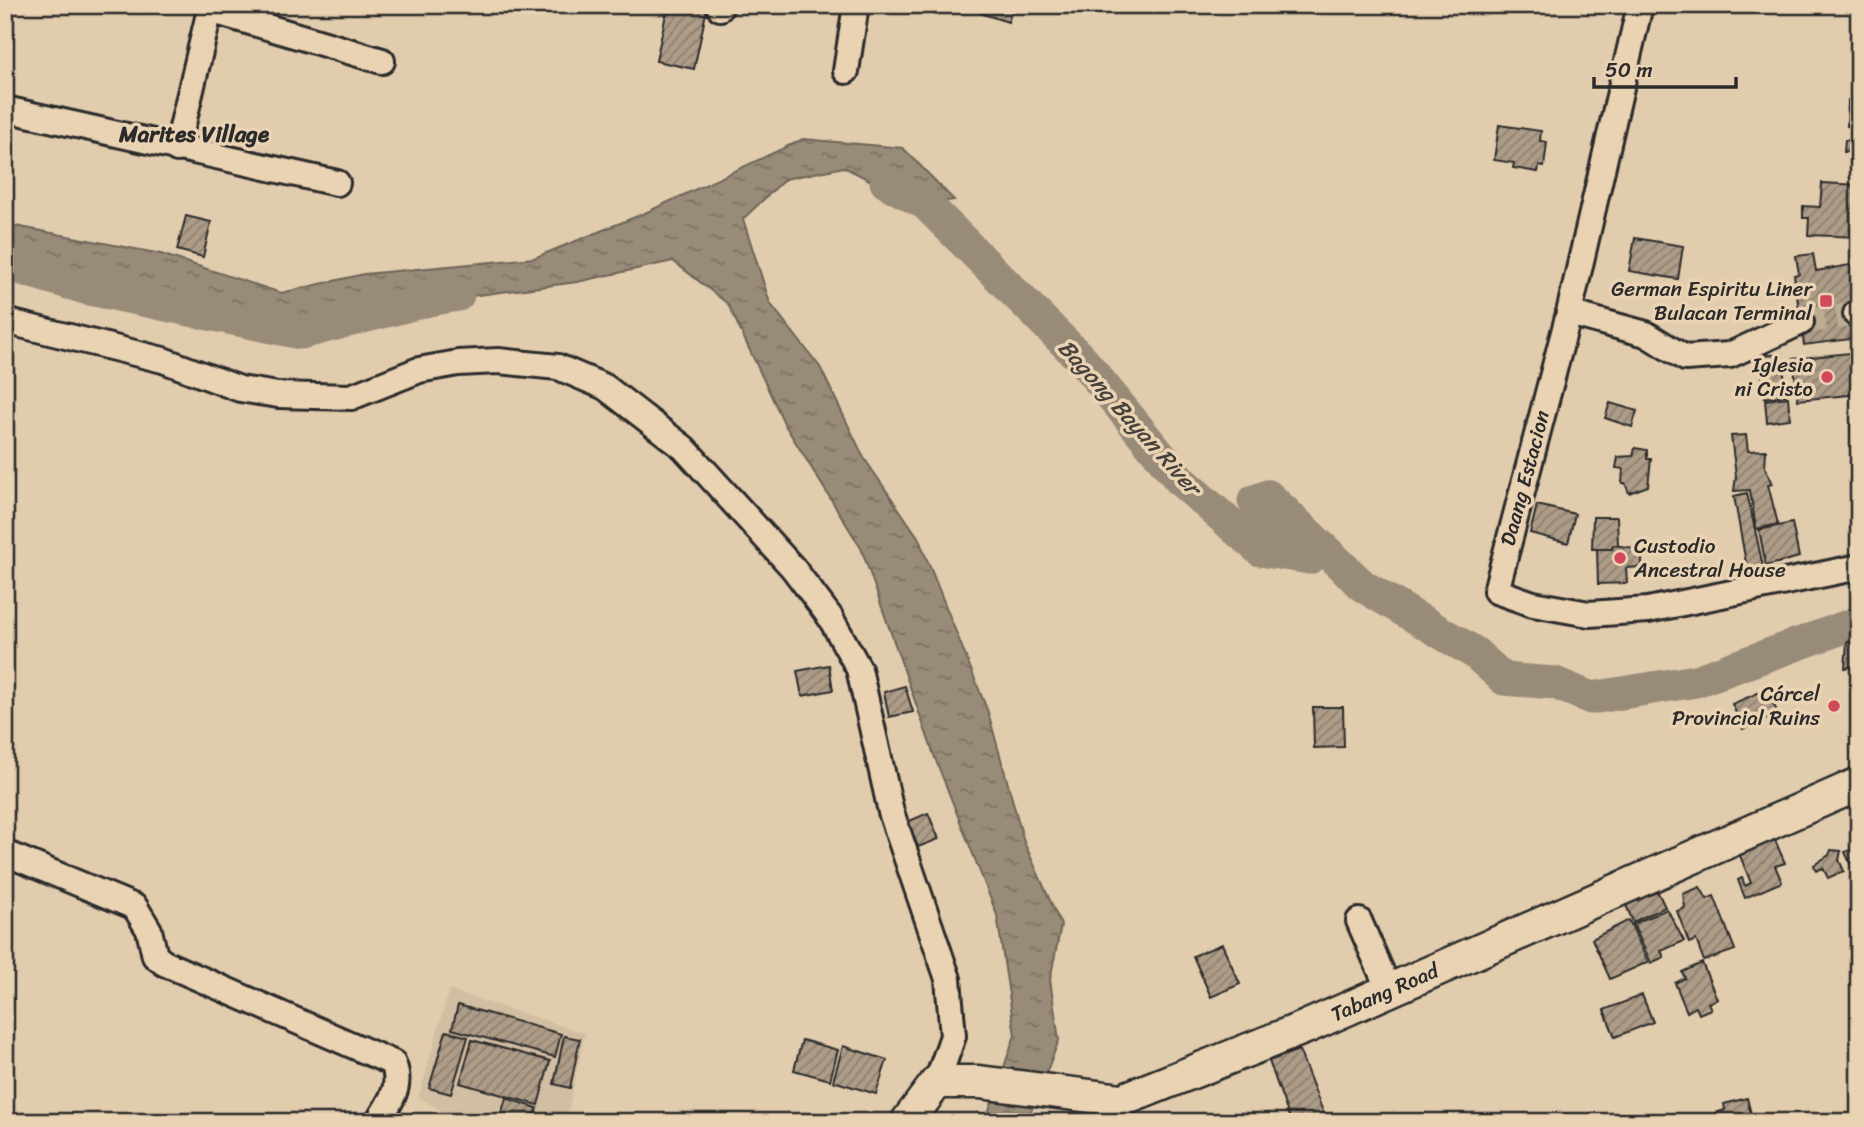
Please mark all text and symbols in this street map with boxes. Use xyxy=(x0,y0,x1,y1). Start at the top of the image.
scale bar xyxy=(1594,46,1736,90)
text: 50 m xyxy=(1605,51,1653,89)
district label: Marites Village xyxy=(118,114,270,155)
place label: German Espiritu Liner Bulacan Terminal xyxy=(1611,270,1813,332)
marker: German Espiritu Liner Bulacan Terminal xyxy=(1818,293,1834,309)
water label: Bagong Bayan River xyxy=(1047,329,1214,508)
place label: Iglesia ni Cristo xyxy=(1735,346,1813,408)
marker: Iglesia ni Cristo xyxy=(1819,369,1835,385)
street label: Daang Estacion xyxy=(1489,406,1561,550)
place label: Custodio Ancestral House xyxy=(1633,527,1786,589)
marker: Custodio Ancestral House xyxy=(1612,550,1628,566)
place label: Cárcel Provincial Ruins xyxy=(1672,675,1821,737)
marker: Cárcel Provincial Ruins xyxy=(1826,698,1842,714)
street label: Tabang Road xyxy=(1325,951,1447,1033)

